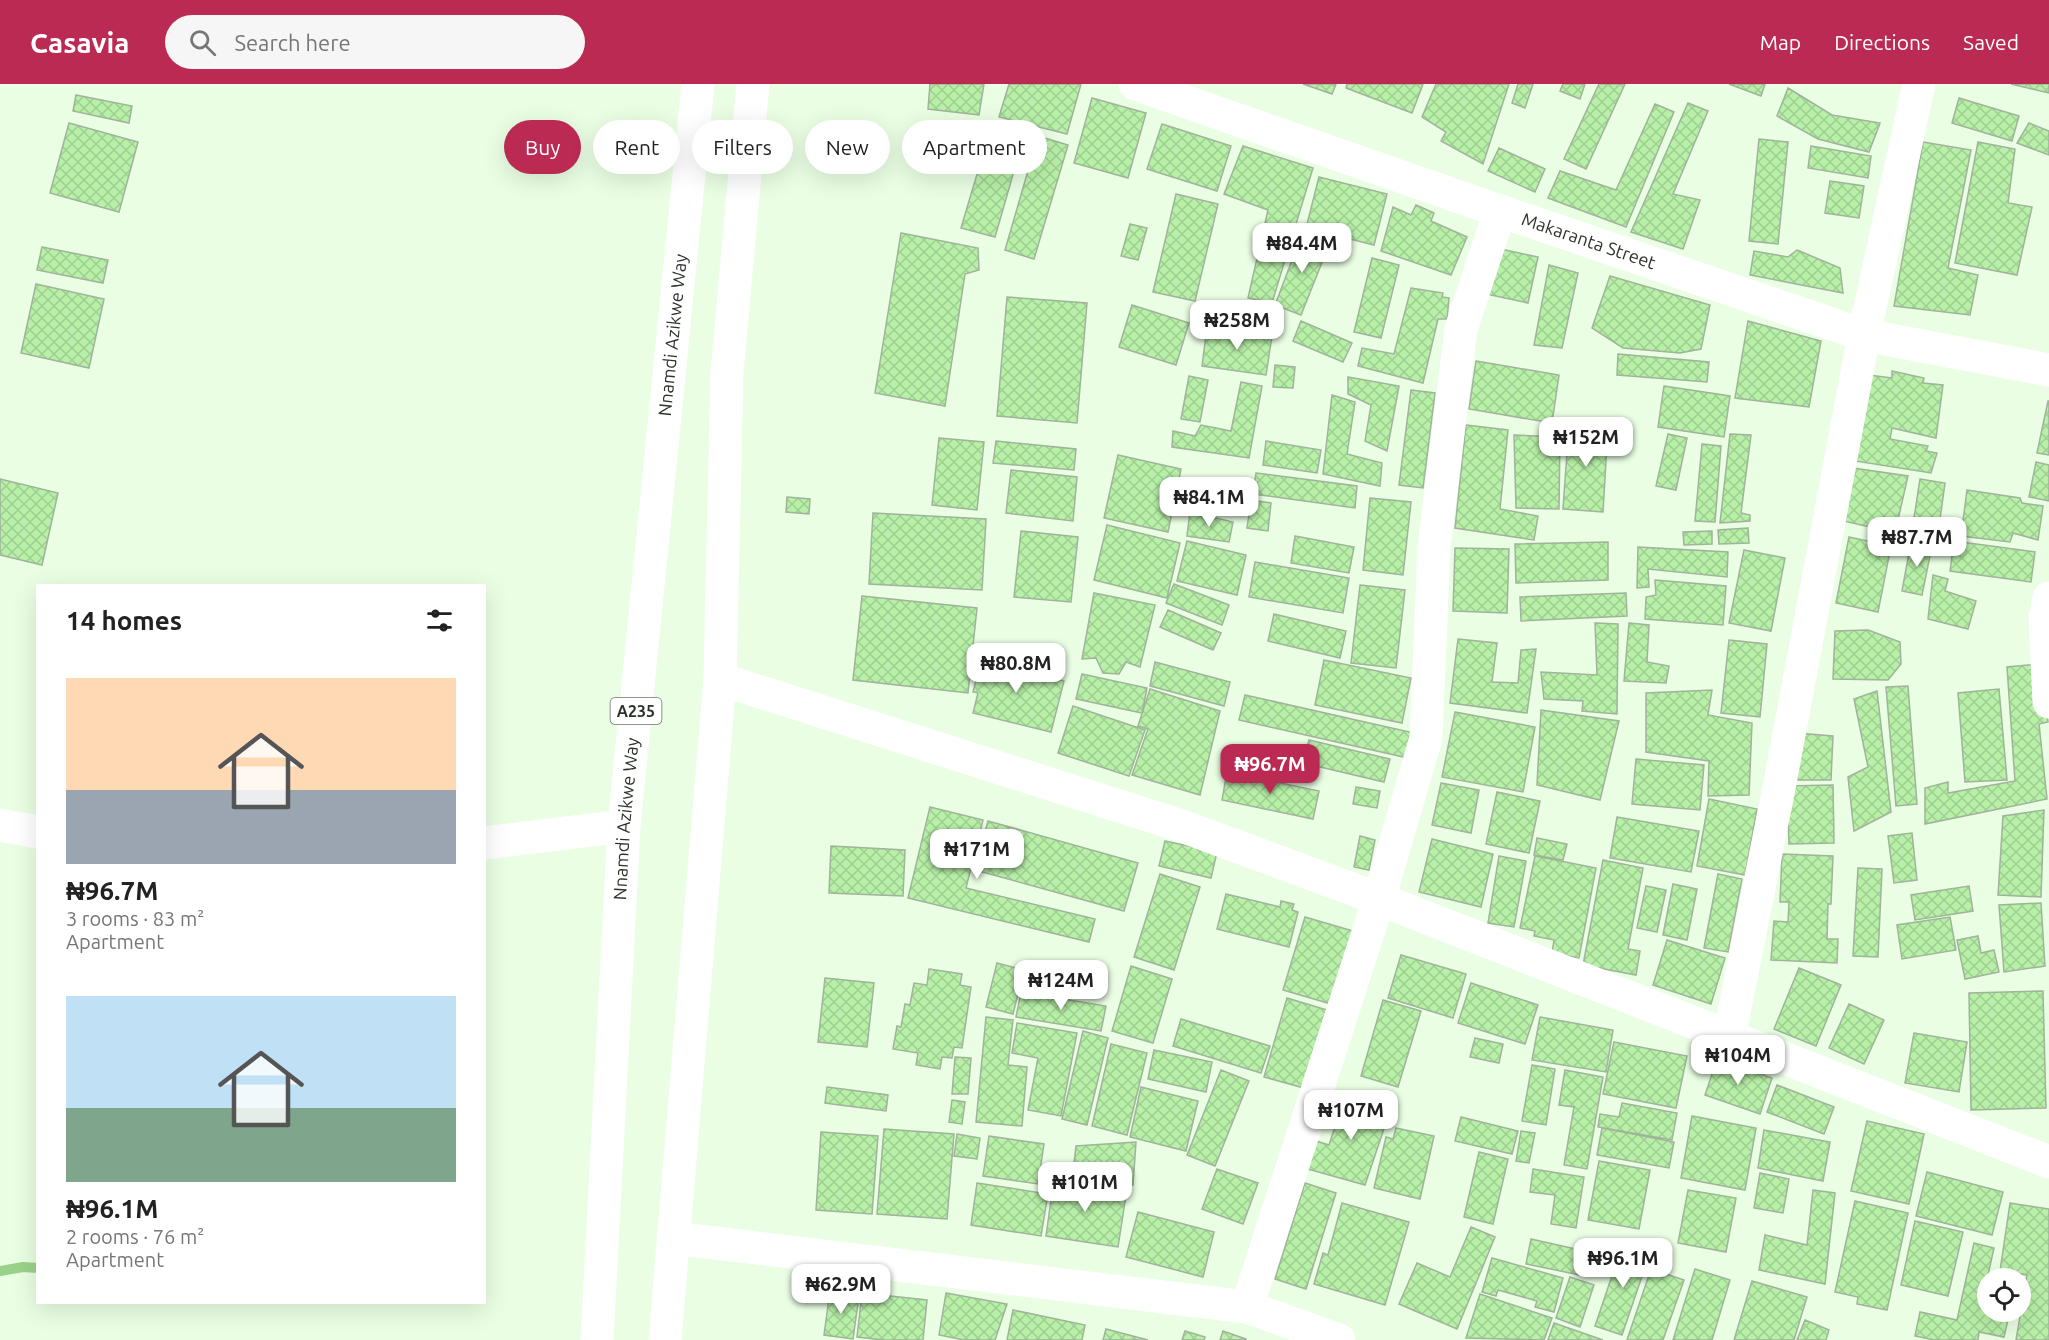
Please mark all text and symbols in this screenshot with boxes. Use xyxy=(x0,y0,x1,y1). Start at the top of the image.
search box xyxy=(165,15,585,69)
icon: search xyxy=(186,26,219,59)
text: Casavia xyxy=(30,27,129,58)
text: Search here xyxy=(234,30,351,55)
text: Map xyxy=(1760,30,1801,54)
text: Directions xyxy=(1834,30,1930,54)
text: Saved xyxy=(1963,30,2019,54)
chip: Buy xyxy=(504,120,581,174)
chip: Rent xyxy=(593,120,680,174)
chip: Filters xyxy=(692,120,793,174)
chip: New xyxy=(805,120,890,174)
chip: Apartment xyxy=(902,120,1047,174)
street label: Makaranta Street xyxy=(1519,208,1659,272)
pin: ₦84.4M xyxy=(1253,223,1351,274)
text: ₦84.4M xyxy=(1266,231,1338,254)
street label: Nnamdi Azikwe Way xyxy=(654,253,690,417)
pin: ₦258M xyxy=(1195,300,1279,351)
text: ₦258M xyxy=(1204,308,1270,331)
pin: ₦152M xyxy=(1544,417,1628,468)
text: ₦152M xyxy=(1553,425,1619,448)
pin: ₦84.1M xyxy=(1160,477,1258,528)
text: ₦84.1M xyxy=(1173,485,1245,508)
pin: ₦87.7M xyxy=(1868,517,1966,568)
text: ₦87.7M xyxy=(1881,525,1953,548)
icon: filters xyxy=(423,604,456,637)
text: 14 homes xyxy=(66,606,182,635)
pin: ₦80.8M xyxy=(967,643,1065,694)
text: ₦80.8M xyxy=(980,651,1052,674)
road number: A235 xyxy=(610,698,662,724)
icon: home xyxy=(207,717,315,825)
street label: Nnamdi Azikwe Way xyxy=(609,736,642,901)
pin: ₦96.7M xyxy=(1221,744,1319,795)
text: ₦96.7M xyxy=(1234,752,1306,775)
pin: ₦171M xyxy=(935,829,1019,880)
text: ₦171M xyxy=(944,837,1010,860)
text: ₦96.7M xyxy=(66,876,158,905)
text: 3 rooms · 83 m² xyxy=(66,907,204,930)
text: Apartment xyxy=(66,930,164,953)
pin: ₦124M xyxy=(1019,960,1103,1011)
text: ₦124M xyxy=(1028,968,1094,991)
icon: home xyxy=(207,1035,315,1143)
pin: ₦104M xyxy=(1696,1035,1780,1086)
text: ₦104M xyxy=(1705,1043,1771,1066)
pin: ₦107M xyxy=(1309,1090,1393,1141)
text: ₦107M xyxy=(1318,1098,1384,1121)
pin: ₦101M xyxy=(1043,1162,1127,1213)
text: ₦101M xyxy=(1052,1170,1118,1193)
text: ₦96.1M xyxy=(66,1194,158,1223)
text: 2 rooms · 76 m² xyxy=(66,1225,204,1248)
pin: ₦96.1M xyxy=(1574,1238,1672,1289)
text: ₦96.1M xyxy=(1587,1246,1659,1269)
text: Apartment xyxy=(66,1248,164,1271)
pin: ₦62.9M xyxy=(792,1264,890,1315)
map controls xyxy=(1977,1268,2031,1322)
button: locate xyxy=(1977,1268,2031,1322)
text: ₦62.9M xyxy=(805,1272,877,1295)

